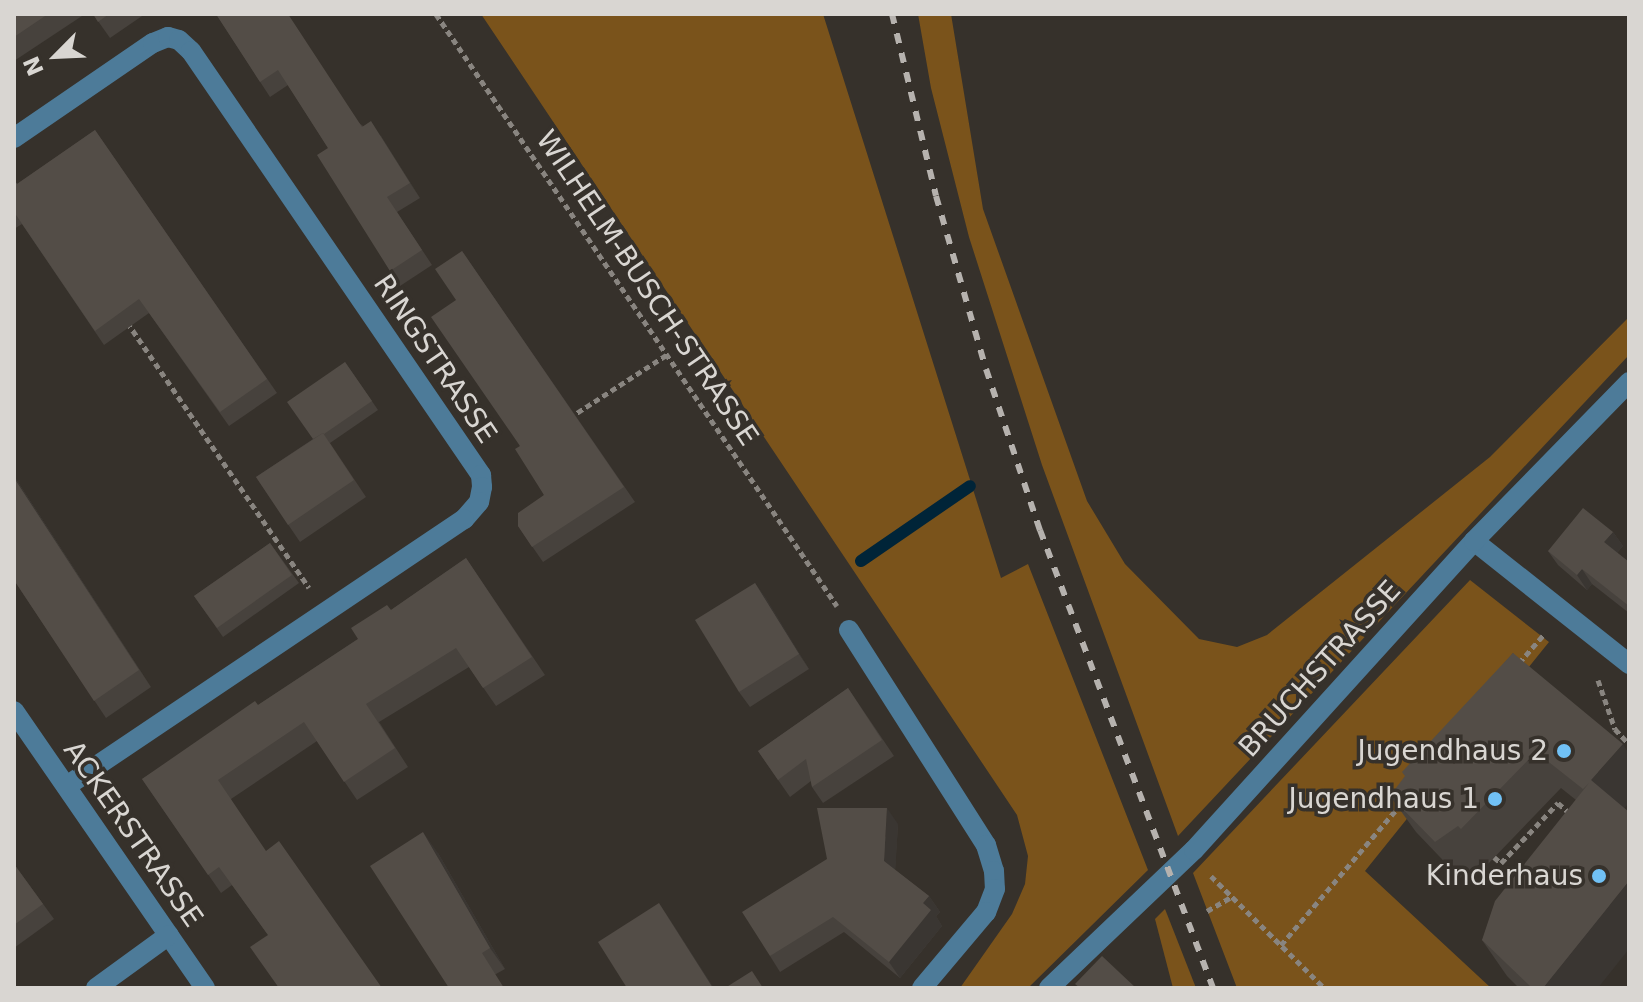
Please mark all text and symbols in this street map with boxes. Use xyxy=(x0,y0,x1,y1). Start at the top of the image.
north arrow xyxy=(16,16,96,96)
text: N xyxy=(18,52,49,79)
street label: WILHELM-BUSCH-STRASSE xyxy=(529,124,765,452)
street label: RINGSTRASSE xyxy=(366,268,504,450)
street label: BRUCHSTRASSE xyxy=(1232,574,1408,764)
place label: Jugendhaus 2 xyxy=(1358,734,1548,768)
street label: ACKERSTRASSE xyxy=(56,735,210,933)
marker: Jugendhaus 2 xyxy=(1555,742,1573,760)
place label: Jugendhaus 1 xyxy=(1289,782,1479,816)
marker: Jugendhaus 1 xyxy=(1486,790,1504,808)
place label: Kinderhaus xyxy=(1426,859,1583,893)
marker: Kinderhaus xyxy=(1590,867,1608,885)

